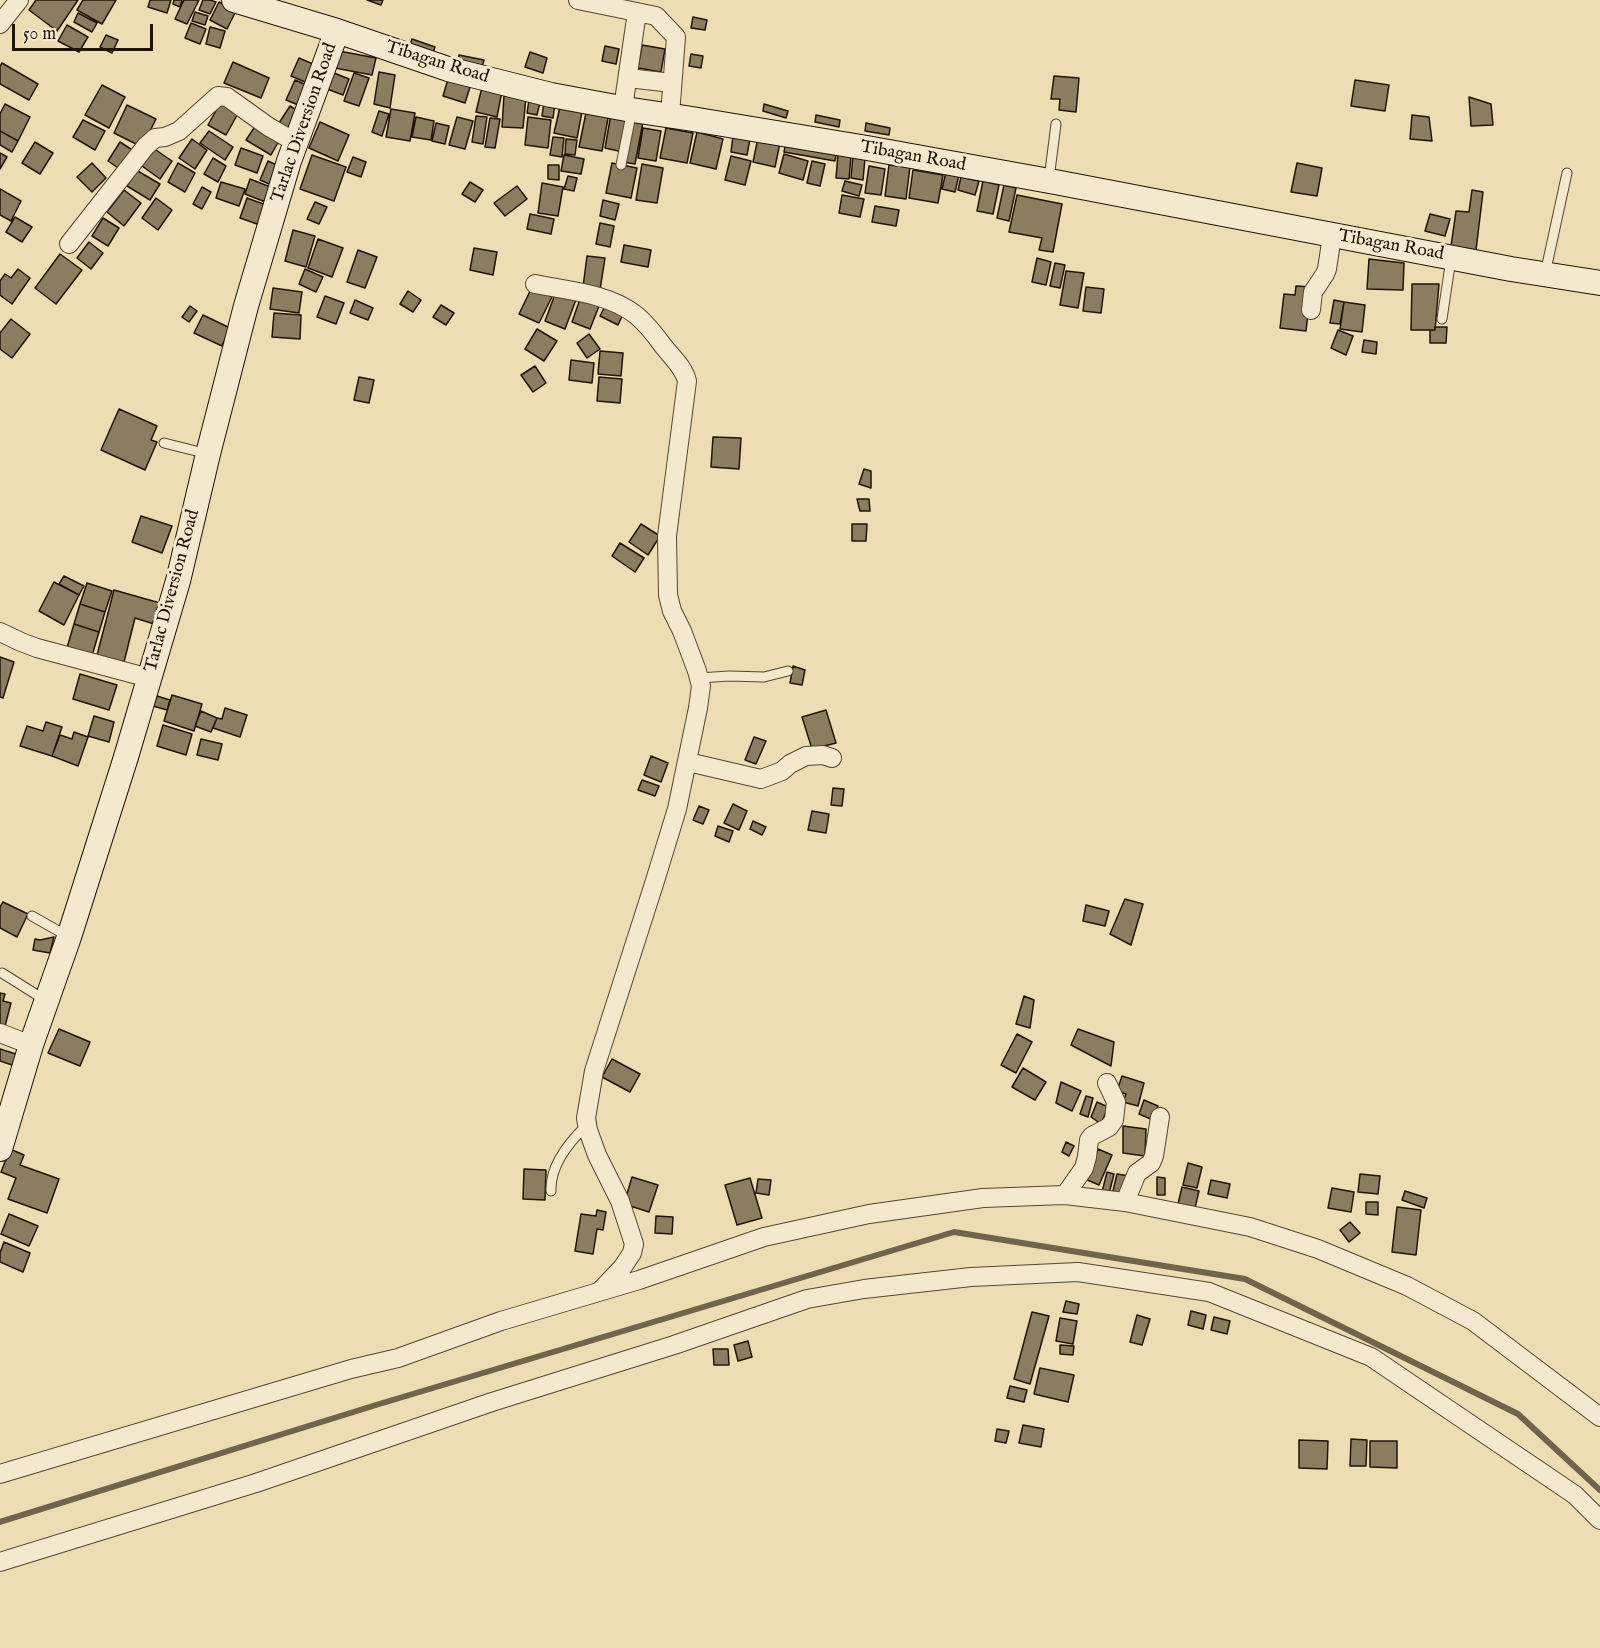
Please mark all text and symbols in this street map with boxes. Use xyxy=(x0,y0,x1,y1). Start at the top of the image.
scale bar xyxy=(15,12,156,50)
text: 50 m xyxy=(23,23,56,46)
street label: Tibagan Road xyxy=(383,37,491,89)
street label: Tarlac Diversion Road xyxy=(268,40,342,206)
street label: Tibagan Road xyxy=(858,137,968,177)
street label: Tibagan Road xyxy=(1336,226,1446,266)
street label: Tarlac Diversion Road xyxy=(141,507,205,675)

